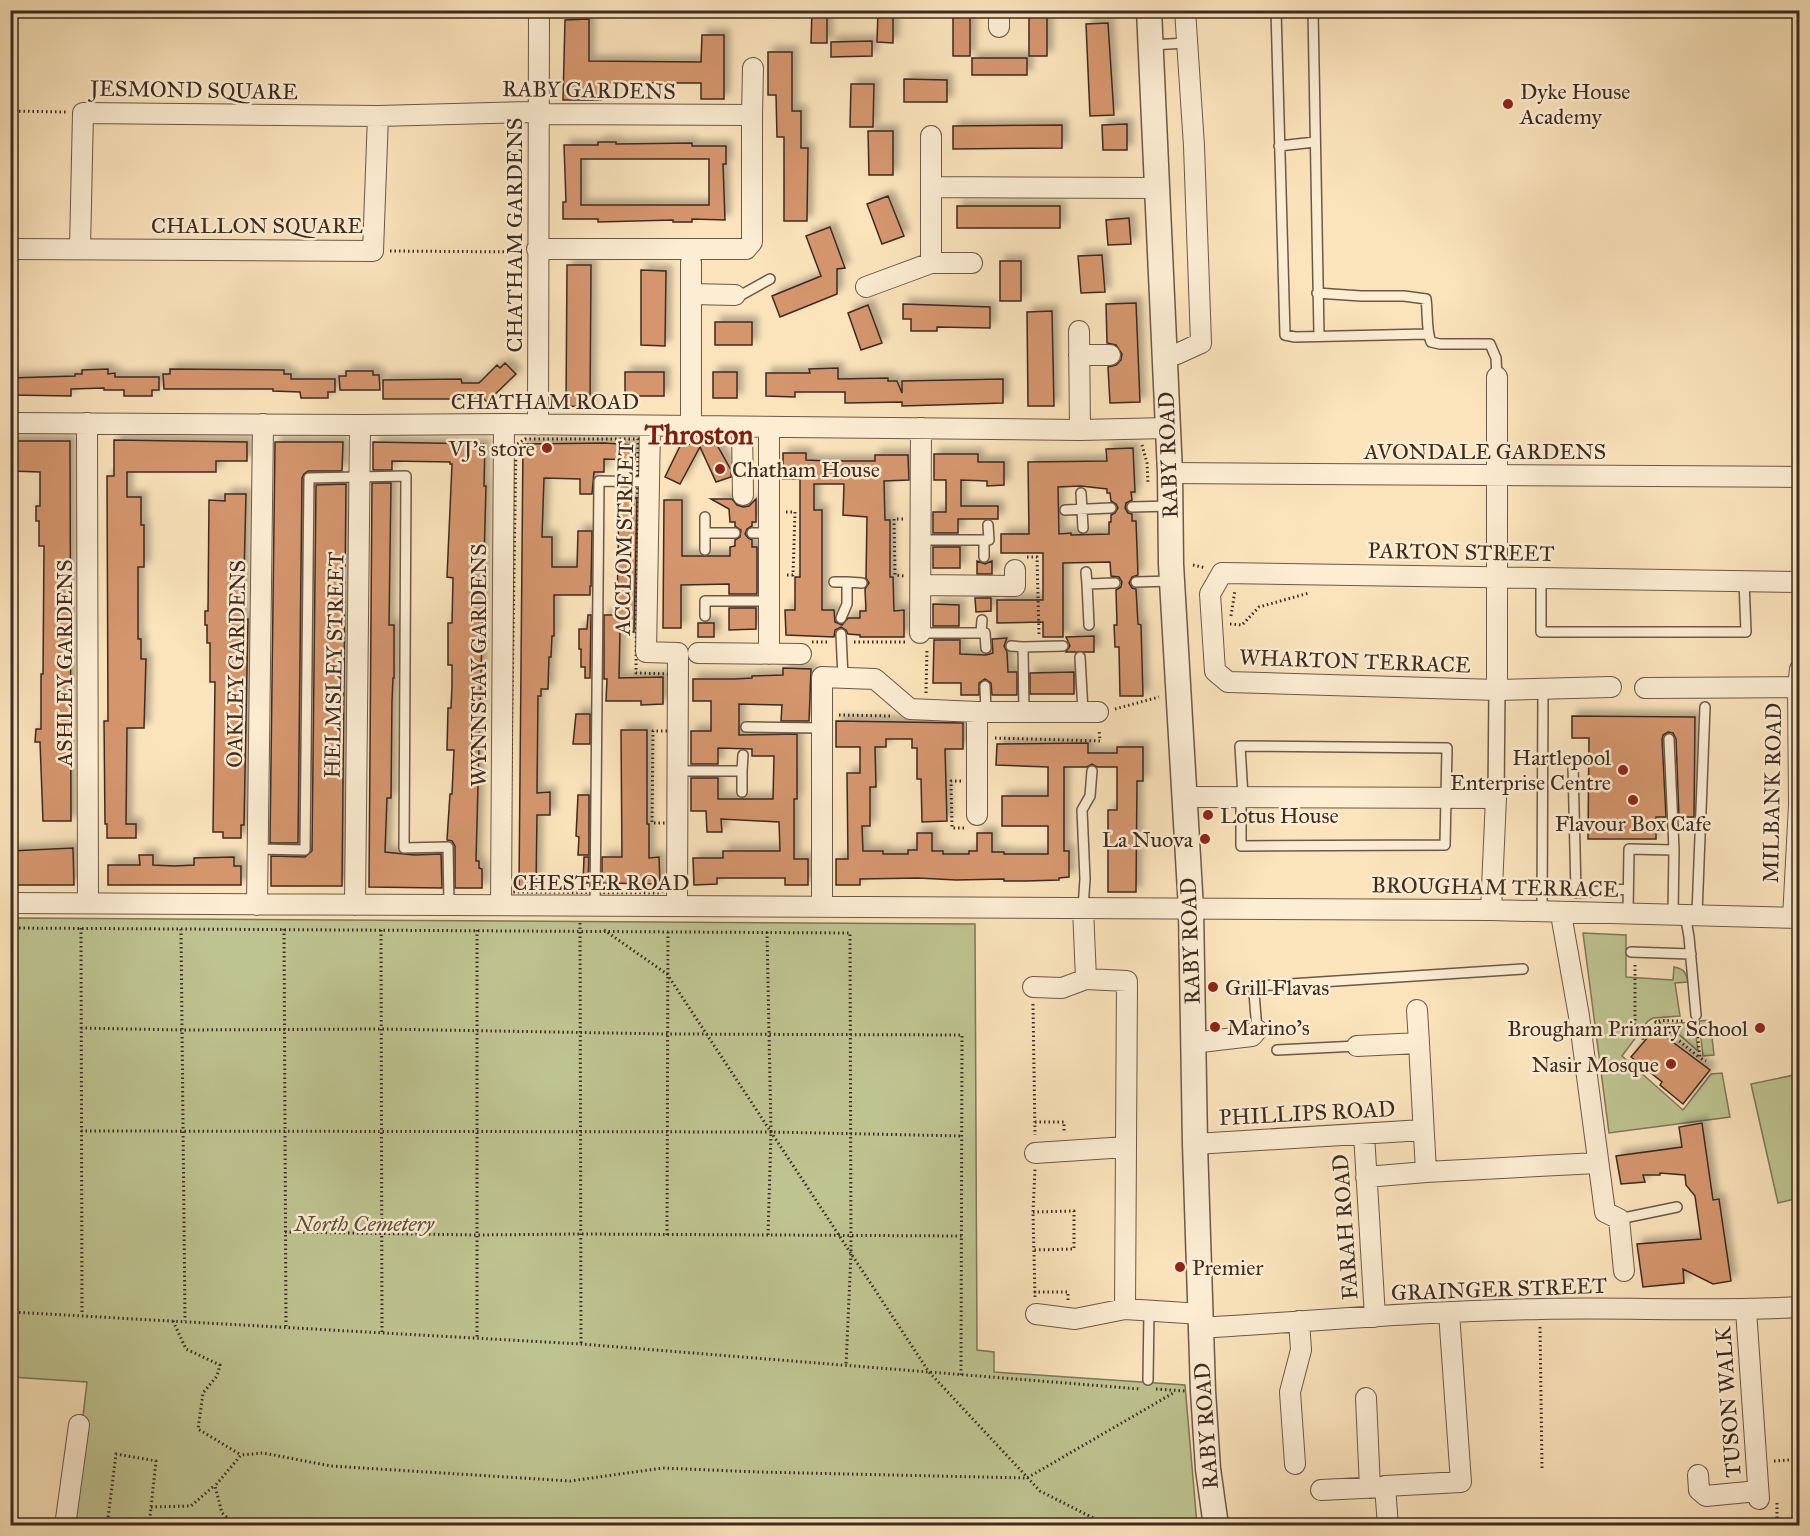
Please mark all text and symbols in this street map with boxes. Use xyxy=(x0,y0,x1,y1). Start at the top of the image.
street label: JESMOND SQUARE xyxy=(88,75,298,105)
street label: RABY GARDENS xyxy=(502,75,676,105)
place label: Dyke House Academy xyxy=(1519,78,1630,130)
marker: Dyke House Academy xyxy=(1501,97,1515,111)
street label: CHATHAM GARDENS xyxy=(501,118,528,353)
street label: CHALLON SQUARE xyxy=(151,212,363,239)
street label: CHATHAM ROAD xyxy=(451,388,639,415)
street label: RABY ROAD xyxy=(1152,391,1184,519)
district label: Throston xyxy=(644,417,754,452)
place label: VJ's store xyxy=(447,435,535,462)
street label: AVONDALE GARDENS xyxy=(1363,438,1606,465)
marker: VJ's store xyxy=(540,441,554,455)
street label: ACCLOM STREET xyxy=(609,441,639,636)
place label: Chatham House xyxy=(732,456,880,483)
marker: Chatham House xyxy=(713,462,727,476)
street label: PARTON STREET xyxy=(1367,537,1555,567)
street label: WYNNSTAY GARDENS xyxy=(465,543,492,787)
street label: HELMSLEY STREET xyxy=(319,551,349,779)
street label: ASHLEY GARDENS xyxy=(51,559,78,768)
street label: OAKLEY GARDENS xyxy=(221,560,251,768)
street label: WHARTON TERRACE xyxy=(1239,643,1471,679)
street label: MILBANK ROAD xyxy=(1757,703,1787,883)
place label: Hartlepool Enterprise Centre xyxy=(1450,744,1611,796)
marker: Hartlepool Enterprise Centre xyxy=(1616,763,1630,777)
marker: Flavour Box Cafe xyxy=(1626,793,1640,807)
place label: Lotus House xyxy=(1220,802,1339,829)
marker: Lotus House xyxy=(1201,808,1215,822)
place label: Flavour Box Cafe xyxy=(1555,810,1711,837)
place label: La Nuova xyxy=(1102,826,1194,853)
marker: La Nuova xyxy=(1198,832,1212,846)
street label: CHESTER ROAD xyxy=(512,869,690,896)
street label: BROUGHAM TERRACE xyxy=(1371,871,1619,903)
street label: RABY ROAD xyxy=(1174,877,1206,1005)
place label: Grill Flavas xyxy=(1225,974,1329,1001)
marker: Grill Flavas xyxy=(1206,980,1220,994)
place label: Marino's xyxy=(1227,1014,1310,1041)
place label: Brougham Primary School xyxy=(1507,1015,1748,1042)
marker: Marino's xyxy=(1208,1020,1222,1034)
marker: Brougham Primary School xyxy=(1753,1021,1767,1035)
place label: Nasir Mosque xyxy=(1531,1051,1659,1078)
marker: Nasir Mosque xyxy=(1664,1057,1678,1071)
street label: PHILLIPS ROAD xyxy=(1218,1095,1396,1131)
street label: FARAH ROAD xyxy=(1326,1153,1364,1301)
park label: North Cemetery xyxy=(292,1210,435,1237)
place label: Premier xyxy=(1192,1254,1264,1281)
marker: Premier xyxy=(1173,1260,1187,1274)
street label: GRAINGER STREET xyxy=(1391,1272,1607,1306)
street label: TUSON WALK xyxy=(1709,1324,1747,1479)
street label: RABY ROAD xyxy=(1188,1362,1224,1490)

